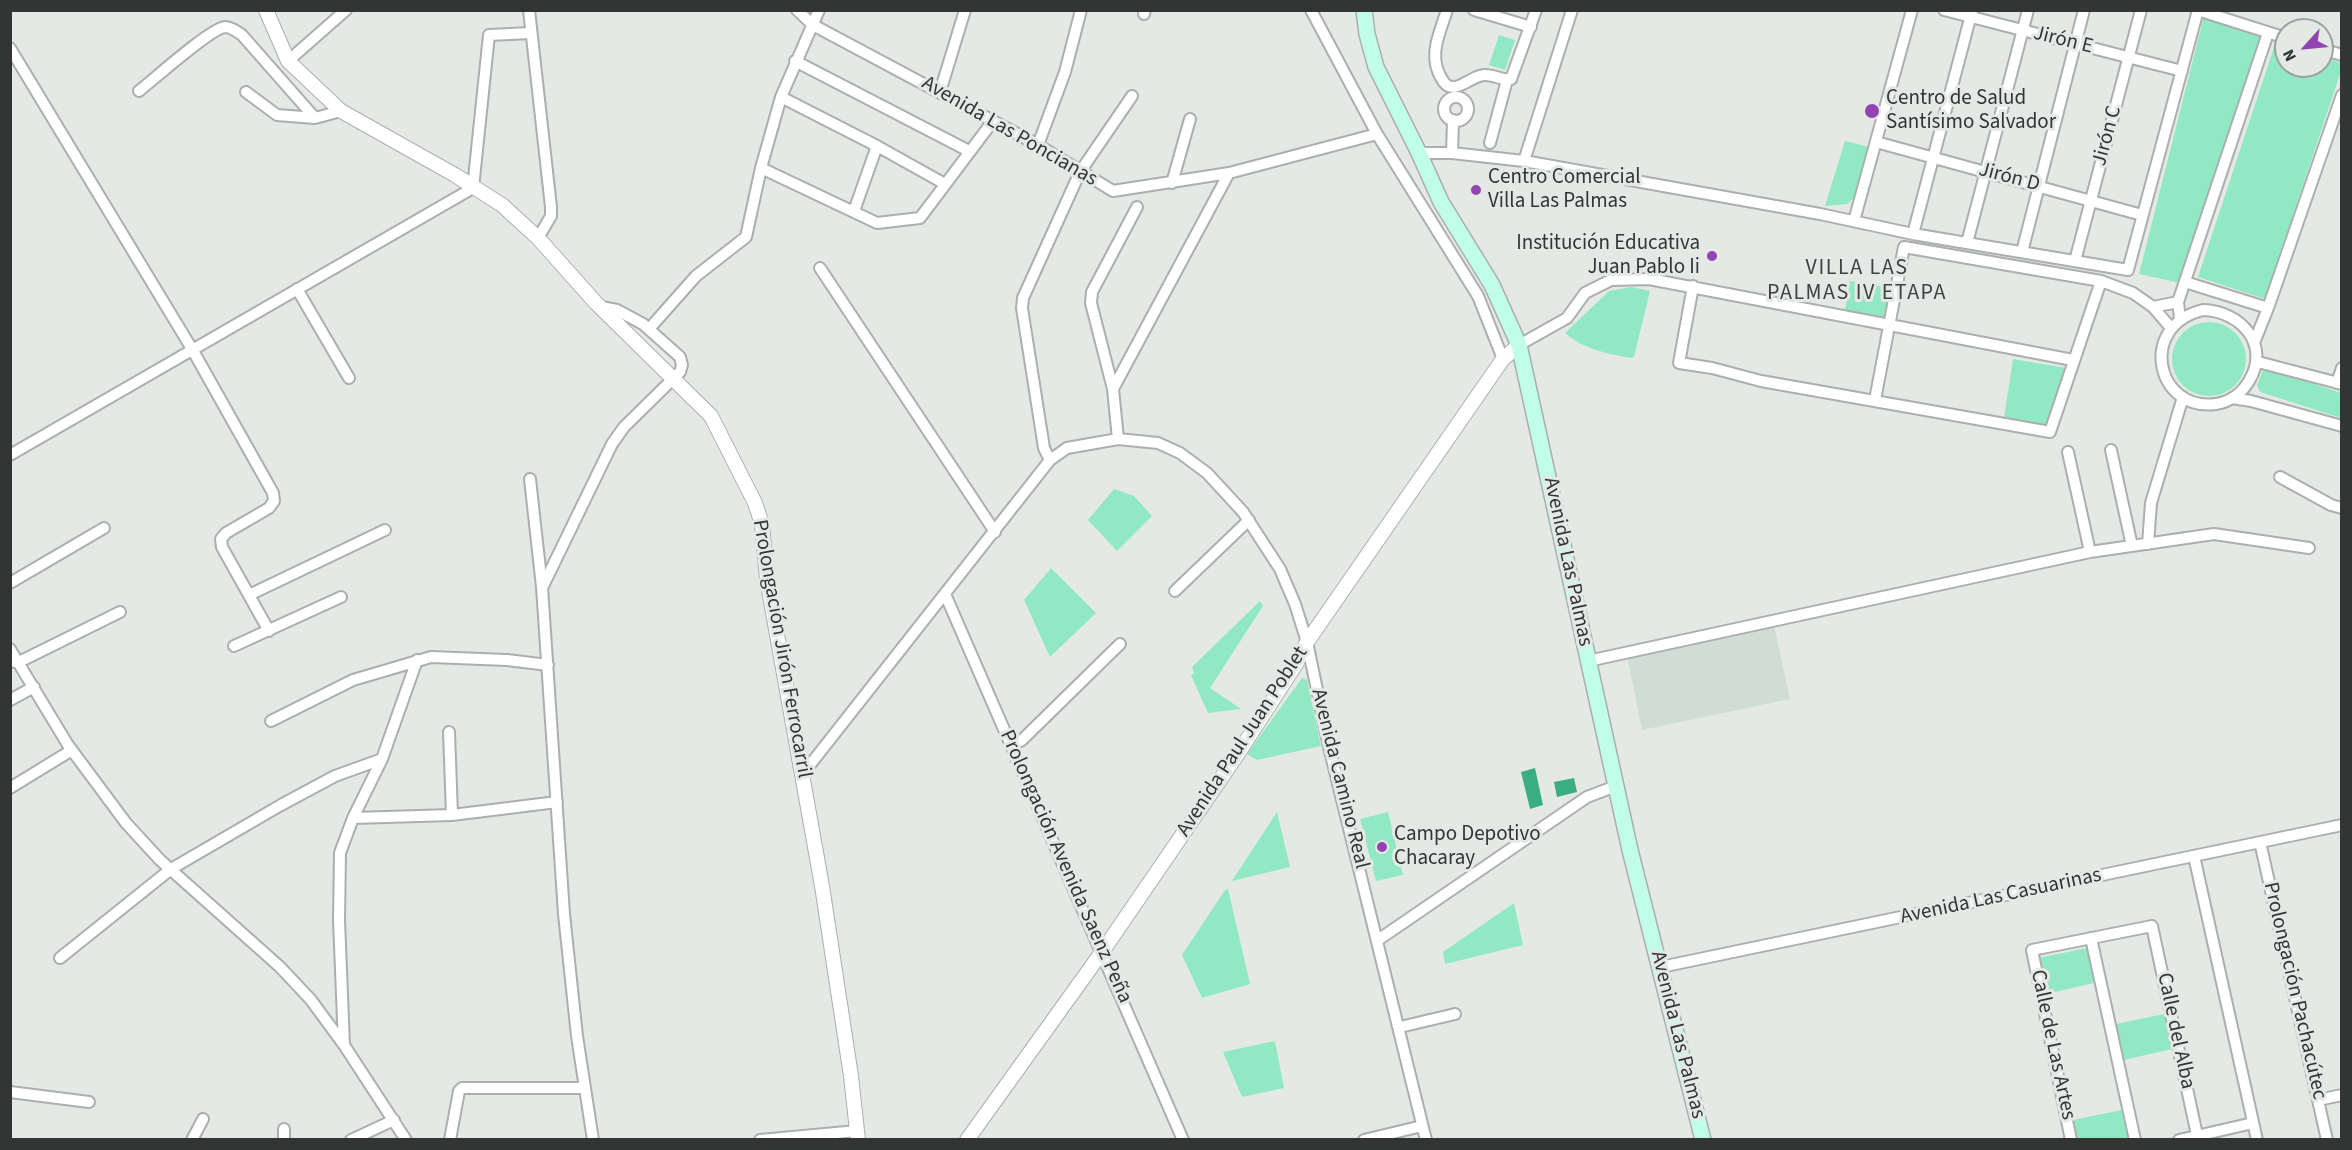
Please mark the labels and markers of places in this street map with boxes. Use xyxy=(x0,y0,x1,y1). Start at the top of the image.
place label: Centro de Salud Santísimo Salvador xyxy=(1886,86,2056,136)
marker: Centro de Salud Santísimo Salvador xyxy=(1863,102,1881,120)
place label: Centro Comercial Villa Las Palmas xyxy=(1488,165,1641,215)
marker: Centro Comercial Villa Las Palmas xyxy=(1469,183,1483,197)
place label: Institución Educativa Juan Pablo Ii xyxy=(1516,231,1700,281)
marker: Institución Educativa Juan Pablo Ii xyxy=(1705,249,1719,263)
place label: Campo Depotivo Chacaray xyxy=(1394,822,1541,872)
marker: Campo Depotivo Chacaray xyxy=(1375,840,1389,854)

